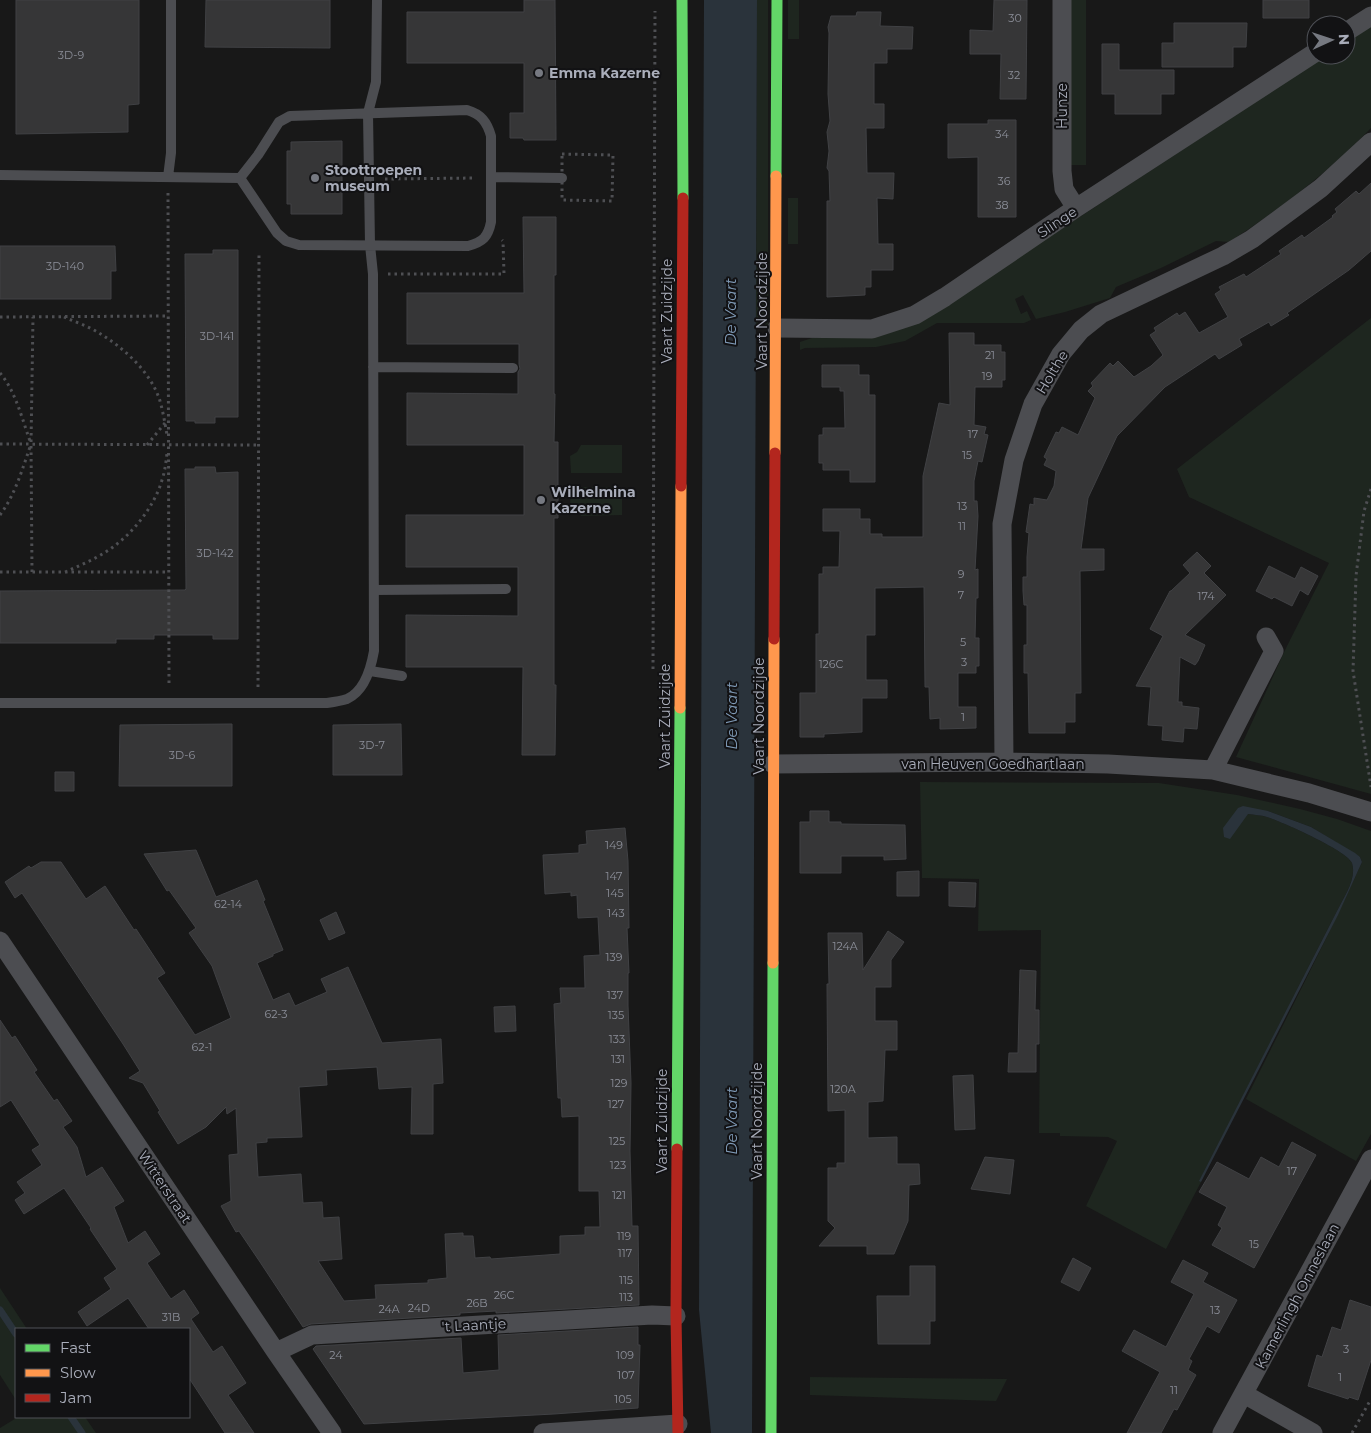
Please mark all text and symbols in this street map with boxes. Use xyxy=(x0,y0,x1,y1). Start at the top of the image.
house number: 30 xyxy=(1008,11,1022,25)
north arrow xyxy=(1306,15,1356,65)
text: N xyxy=(1335,33,1353,45)
house number: 3D-9 xyxy=(58,48,84,62)
place label: Emma Kazerne xyxy=(549,64,660,82)
marker: Emma Kazerne xyxy=(533,67,545,79)
house number: 32 xyxy=(1008,68,1020,82)
street label: Hunze xyxy=(1053,83,1071,129)
house number: 34 xyxy=(995,127,1009,141)
place label: Stoottroepen museum xyxy=(325,161,422,195)
marker: Stoottroepen museum xyxy=(309,172,321,184)
house number: 36 xyxy=(998,174,1011,188)
house number: 38 xyxy=(995,198,1009,212)
street label: Slinge xyxy=(1034,202,1080,242)
street label: Vaart Noordzijde xyxy=(753,252,771,370)
street label: Vaart Zuidzijde xyxy=(658,258,676,364)
house number: 3D-140 xyxy=(46,259,84,273)
water label: De Vaart xyxy=(721,278,740,346)
house number: 3D-141 xyxy=(200,329,234,343)
street label: Holthe xyxy=(1032,347,1072,397)
house number: 21 xyxy=(985,348,995,362)
house number: 19 xyxy=(982,369,993,383)
house number: 17 xyxy=(968,427,978,441)
house number: 15 xyxy=(962,448,972,462)
place label: Wilhelmina Kazerne xyxy=(551,483,636,517)
marker: Wilhelmina Kazerne xyxy=(535,494,547,506)
house number: 13 xyxy=(957,499,967,513)
house number: 11 xyxy=(958,519,966,533)
house number: 3D-142 xyxy=(197,546,233,560)
house number: 9 xyxy=(958,567,965,581)
house number: 7 xyxy=(958,588,964,602)
house number: 174 xyxy=(1197,589,1215,603)
house number: 5 xyxy=(960,635,966,649)
house number: 3 xyxy=(961,655,967,669)
street label: Vaart Noordzijde xyxy=(750,657,768,775)
house number: 126C xyxy=(819,657,844,671)
street label: Vaart Zuidzijde xyxy=(656,663,674,769)
water label: De Vaart xyxy=(722,682,741,750)
house number: 1 xyxy=(961,710,965,724)
house number: 3D-7 xyxy=(359,738,385,752)
house number: 3D-6 xyxy=(169,748,195,762)
street label: van Heuven Goedhartlaan xyxy=(901,755,1085,773)
house number: 149 xyxy=(605,838,623,852)
house number: 147 xyxy=(605,869,623,883)
house number: 145 xyxy=(606,886,624,900)
house number: 62-14 xyxy=(214,897,243,911)
house number: 143 xyxy=(607,906,625,920)
house number: 124A xyxy=(832,939,858,953)
house number: 139 xyxy=(606,950,623,964)
house number: 137 xyxy=(607,988,623,1002)
house number: 62-3 xyxy=(264,1007,288,1021)
house number: 135 xyxy=(608,1008,624,1022)
house number: 133 xyxy=(609,1032,625,1046)
house number: 62-1 xyxy=(192,1040,212,1054)
house number: 131 xyxy=(611,1052,625,1066)
street label: Vaart Noordzijde xyxy=(748,1062,766,1180)
street label: Vaart Zuidzijde xyxy=(653,1068,671,1174)
house number: 129 xyxy=(611,1076,628,1090)
house number: 120A xyxy=(830,1082,856,1096)
water label: De Vaart xyxy=(722,1087,741,1155)
house number: 127 xyxy=(608,1097,624,1111)
house number: 125 xyxy=(609,1134,625,1148)
street label: Witterstraat xyxy=(134,1147,196,1227)
house number: 123 xyxy=(610,1158,626,1172)
house number: 17 xyxy=(1287,1164,1297,1178)
house number: 121 xyxy=(612,1188,626,1202)
street label: Kamerlingh Onneslaan xyxy=(1251,1220,1343,1372)
house number: 119 xyxy=(617,1229,632,1243)
house number: 15 xyxy=(1249,1237,1259,1251)
house number: 117 xyxy=(618,1246,632,1260)
house number: 115 xyxy=(619,1273,633,1287)
house number: 26C xyxy=(494,1288,515,1302)
house number: 113 xyxy=(619,1290,633,1304)
house number: 26B xyxy=(466,1296,488,1310)
house number: 24D xyxy=(408,1301,430,1315)
house number: 24A xyxy=(378,1302,400,1316)
house number: 13 xyxy=(1210,1303,1220,1317)
house number: 31B xyxy=(162,1310,180,1324)
street label: 't Laantje xyxy=(441,1314,507,1336)
legend xyxy=(15,1328,190,1418)
text: Fast xyxy=(60,1338,91,1357)
house number: 3 xyxy=(1343,1342,1349,1356)
house number: 24 xyxy=(329,1348,343,1362)
house number: 109 xyxy=(616,1348,634,1362)
text: Slow xyxy=(60,1363,96,1382)
house number: 107 xyxy=(617,1368,635,1382)
house number: 1 xyxy=(1338,1370,1342,1384)
house number: 11 xyxy=(1170,1383,1178,1397)
text: Jam xyxy=(59,1388,92,1407)
house number: 105 xyxy=(614,1392,632,1406)

